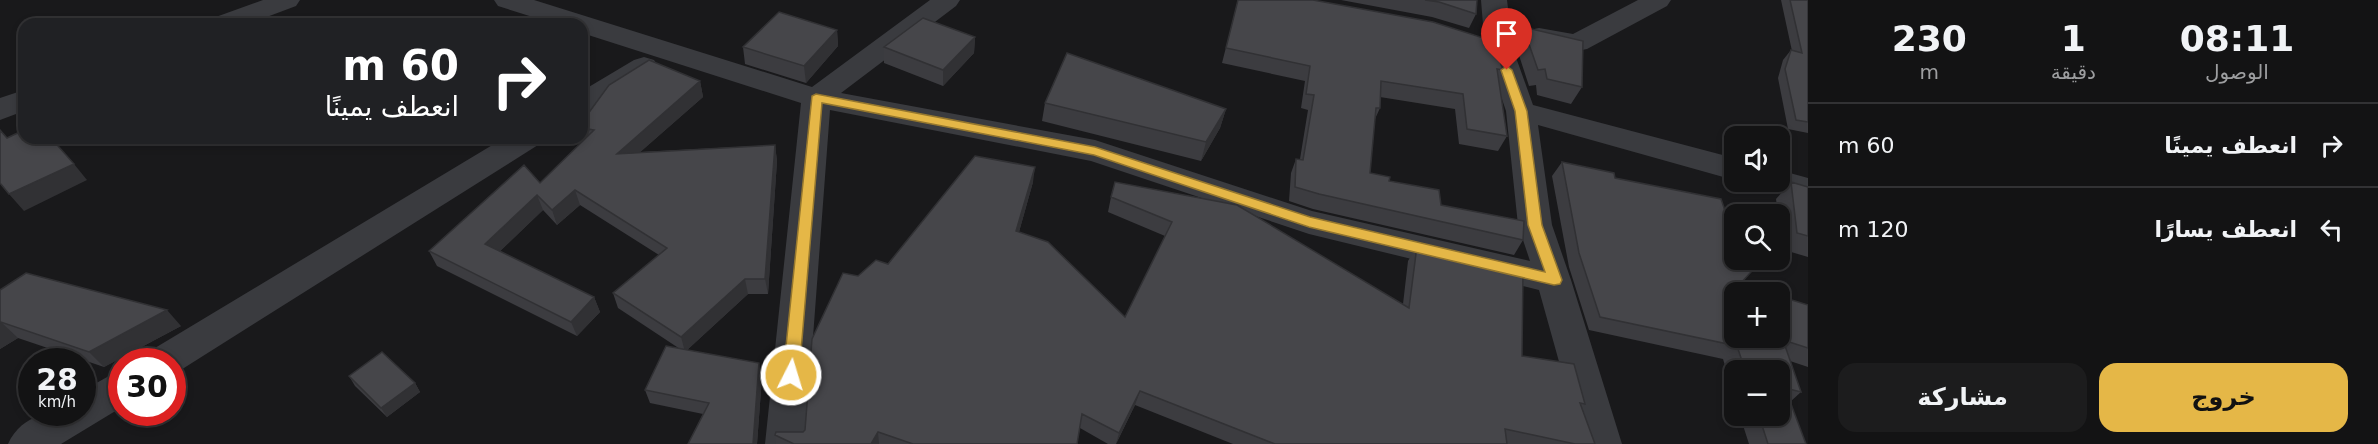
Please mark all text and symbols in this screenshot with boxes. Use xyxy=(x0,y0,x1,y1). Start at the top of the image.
pin xyxy=(1481,8,1532,70)
icon: arrive xyxy=(1490,17,1523,50)
text: 230 xyxy=(1892,18,1967,59)
text: 1 xyxy=(2061,18,2086,59)
text: 08:11 xyxy=(2180,18,2294,59)
text: 60 m xyxy=(342,41,459,90)
icon: right xyxy=(480,42,558,120)
text: m xyxy=(1920,60,1939,84)
text: دقيقة xyxy=(2051,60,2096,84)
text: الوصول xyxy=(2205,60,2269,84)
text: انعطف يمينًا xyxy=(325,91,459,122)
map controls xyxy=(1724,126,1790,426)
button: sound xyxy=(1724,126,1790,192)
icon: right xyxy=(2315,129,2348,162)
text: 60 m xyxy=(1838,133,1894,158)
text: انعطف يمينًا xyxy=(2164,133,2297,158)
button: search xyxy=(1724,204,1790,270)
icon: left xyxy=(2315,213,2348,246)
text: 120 m xyxy=(1838,217,1908,242)
text: انعطف يسارًا xyxy=(2154,217,2297,242)
button: + xyxy=(1724,282,1790,348)
position arrow xyxy=(759,343,823,407)
speed limit sign: 30 xyxy=(108,348,186,426)
button: − xyxy=(1724,360,1790,426)
text: 28 xyxy=(36,362,78,397)
button: مشاركة xyxy=(1838,363,2087,432)
button: خروج xyxy=(2099,363,2348,432)
text: km/h xyxy=(38,393,76,411)

